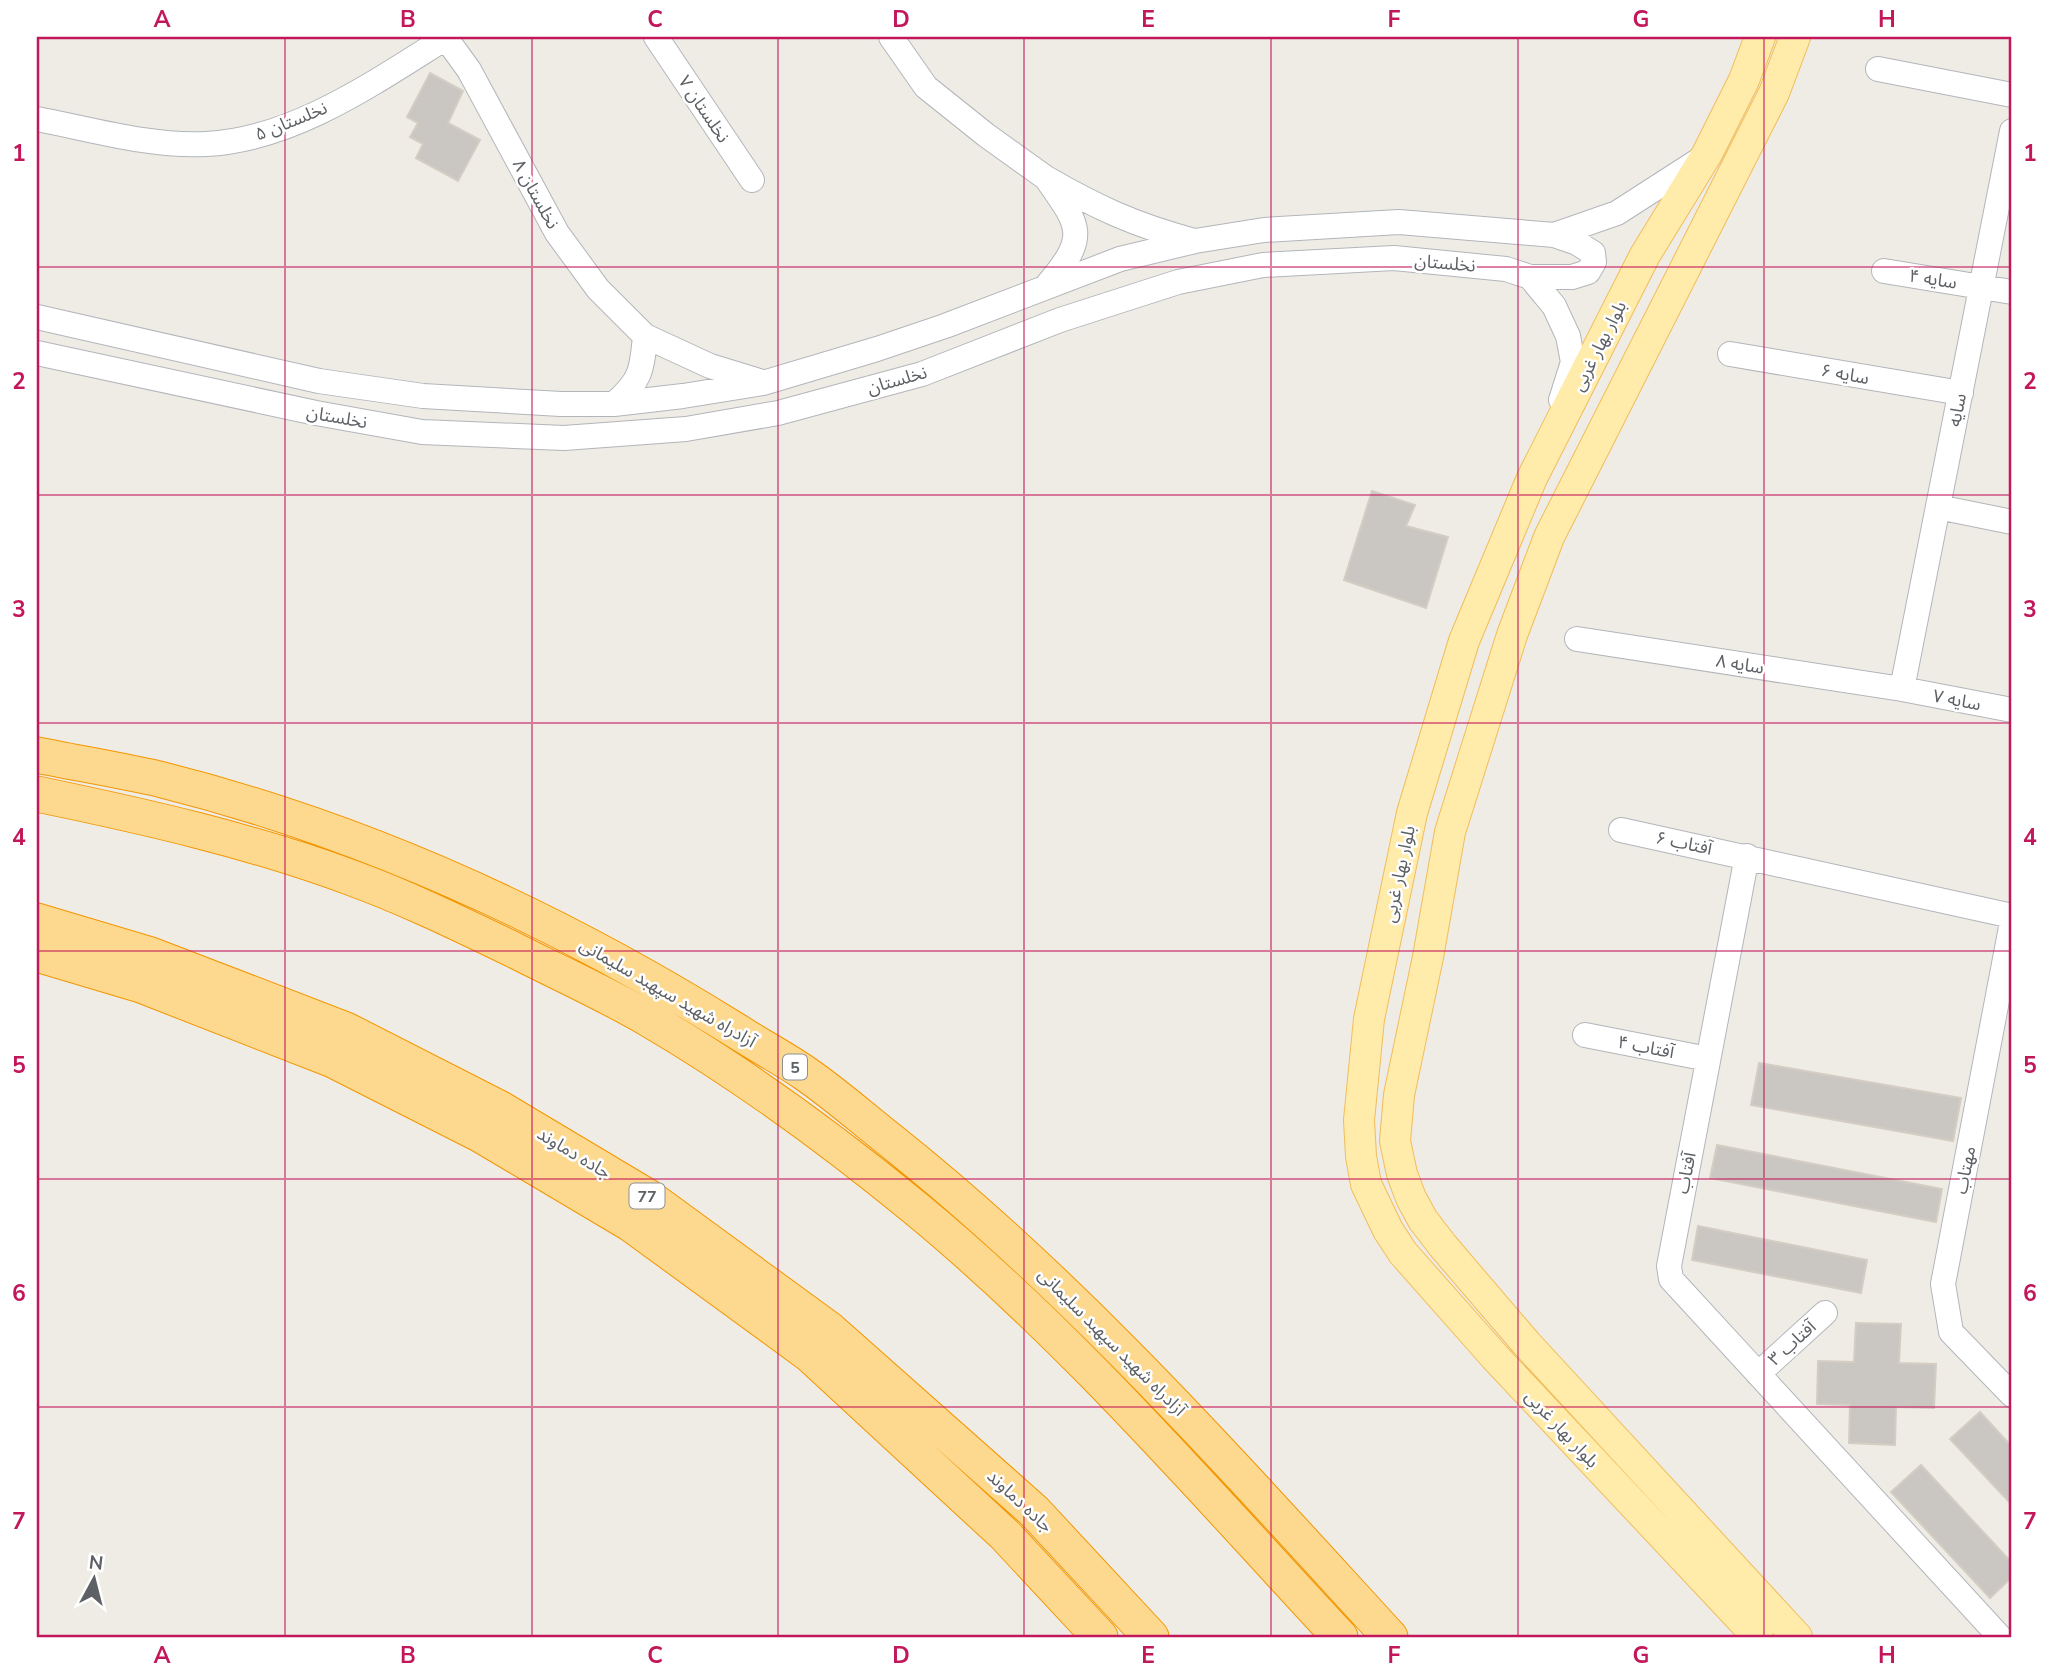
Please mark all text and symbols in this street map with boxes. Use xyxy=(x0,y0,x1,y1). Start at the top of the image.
text: A xyxy=(153,4,171,35)
text: B xyxy=(400,4,416,35)
text: C xyxy=(647,4,663,35)
text: D xyxy=(892,4,910,35)
text: E xyxy=(1141,4,1155,35)
text: F xyxy=(1388,4,1401,35)
text: G xyxy=(1633,4,1649,35)
text: H xyxy=(1878,4,1896,35)
street label: نخلستان ۷ xyxy=(673,71,735,147)
street label: نخلستان ۵ xyxy=(251,96,331,146)
text: 1 xyxy=(12,138,26,169)
text: 1 xyxy=(2023,138,2037,169)
street label: نخلستان ۸ xyxy=(507,155,565,233)
street label: نخلستان xyxy=(1413,248,1477,278)
street label: سایه ۴ xyxy=(1907,263,1959,295)
street label: بلوار بهار غربی xyxy=(1566,297,1632,395)
street label: سایه ۶ xyxy=(1819,358,1871,390)
street label: نخلستان xyxy=(864,360,930,400)
text: 2 xyxy=(12,366,26,397)
text: 2 xyxy=(2023,366,2037,397)
street label: سایه xyxy=(1942,391,1972,429)
street label: نخلستان xyxy=(305,400,369,434)
text: 3 xyxy=(12,594,26,625)
text: 3 xyxy=(2023,594,2037,625)
street label: سایه ۸ xyxy=(1714,648,1766,680)
street label: سایه ۷ xyxy=(1931,684,1983,716)
text: 4 xyxy=(12,822,26,853)
text: 4 xyxy=(2023,822,2037,853)
street label: بلوار بهار غربی xyxy=(1377,823,1421,925)
street label: آفتاب ۶ xyxy=(1654,825,1715,861)
street label: آزادراه شهید سپهبد سلیمانی xyxy=(575,933,761,1054)
street label: آفتاب ۴ xyxy=(1616,1030,1677,1064)
text: 5 xyxy=(12,1050,26,1081)
text: 5 xyxy=(2023,1050,2037,1081)
road number: 5 xyxy=(783,1054,807,1079)
street label: جاده دماوند xyxy=(533,1122,615,1184)
street label: مهتاب xyxy=(1949,1144,1981,1196)
street label: آفتاب xyxy=(1670,1149,1702,1196)
road number: 77 xyxy=(630,1184,664,1208)
street label: آزادراه شهید سپهبد سلیمانی xyxy=(1033,1263,1192,1422)
text: 6 xyxy=(12,1278,26,1309)
text: 6 xyxy=(2023,1278,2037,1309)
street label: آفتاب ۳ xyxy=(1763,1315,1822,1371)
street label: بلوار بهار غربی xyxy=(1520,1385,1604,1473)
street label: جاده دماوند xyxy=(982,1464,1058,1538)
text: 7 xyxy=(12,1506,26,1537)
text: 7 xyxy=(2023,1506,2037,1537)
north arrow xyxy=(60,1544,130,1614)
text: N xyxy=(87,1549,105,1577)
text: A xyxy=(153,1640,171,1671)
text: B xyxy=(400,1640,416,1671)
text: C xyxy=(647,1640,663,1671)
text: D xyxy=(892,1640,910,1671)
text: E xyxy=(1141,1640,1155,1671)
text: F xyxy=(1388,1640,1401,1671)
text: G xyxy=(1633,1640,1649,1671)
text: H xyxy=(1878,1640,1896,1671)

